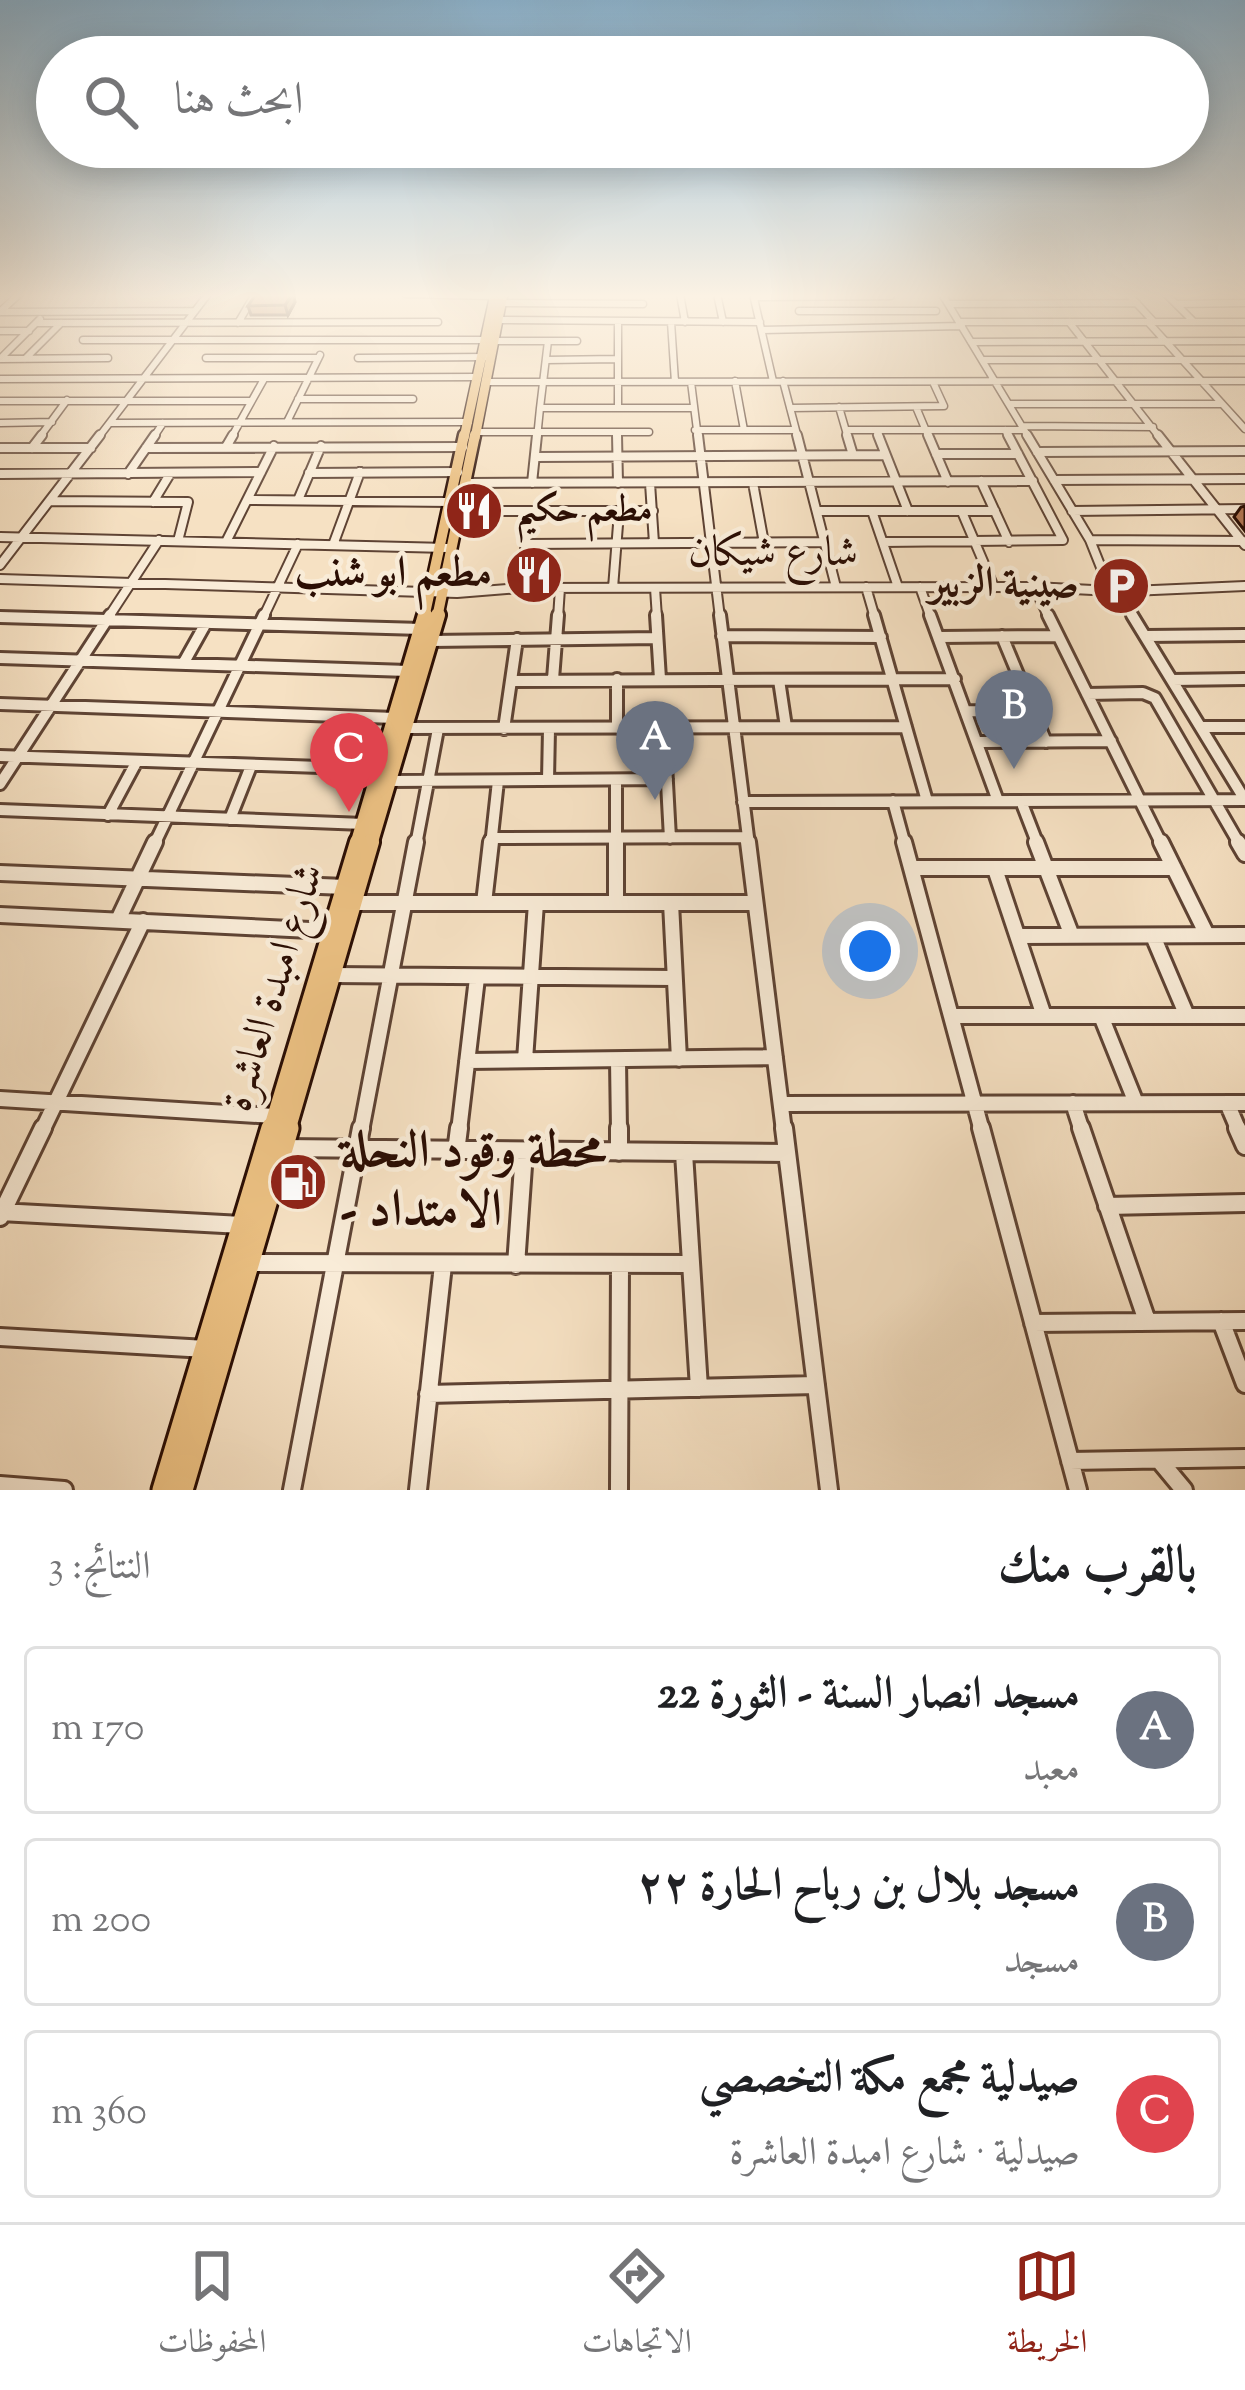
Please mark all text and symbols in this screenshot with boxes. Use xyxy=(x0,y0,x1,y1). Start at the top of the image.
search box xyxy=(36,36,1209,168)
icon: search xyxy=(78,69,144,135)
text: ابحث هنا xyxy=(174,70,304,135)
restaurant icon: مطعم حكيم xyxy=(443,480,505,542)
place label: مطعم حكيم xyxy=(516,485,653,543)
street label: شارع شيكان xyxy=(688,525,858,586)
restaurant icon: مطعم ابو شنب xyxy=(503,544,565,606)
place label: مطعم ابو شنب xyxy=(295,545,492,610)
parking icon: صينية الزبير xyxy=(1090,555,1152,617)
place label: صينية الزبير xyxy=(925,556,1079,616)
pin: B xyxy=(975,670,1053,769)
pin: A xyxy=(616,701,694,800)
pin: C xyxy=(310,713,388,812)
street label: شارع امبدة العاشرة xyxy=(210,857,343,1120)
your location xyxy=(840,921,900,981)
place label: محطة وقود النحلة - الامتداد xyxy=(337,1117,607,1249)
fuel station icon: محطة وقود النحلة - الامتداد xyxy=(267,1151,329,1213)
text: بالقرب منك xyxy=(998,1532,1197,1605)
text: النتائج: 3 xyxy=(48,1541,151,1597)
text: مسجد انصار السنة - الثورة 22 xyxy=(657,1664,1080,1729)
text: 170 m xyxy=(51,1702,144,1758)
text: A xyxy=(1139,1702,1171,1758)
text: معبد xyxy=(1023,1743,1080,1799)
text: مسجد بلال بن رباح الحارة ٢٢ xyxy=(637,1856,1080,1921)
text: 200 m xyxy=(51,1894,151,1950)
text: B xyxy=(1143,1894,1167,1950)
text: مسجد xyxy=(1003,1935,1080,1991)
text: صيدلية مجمع مكة التخصصي xyxy=(699,2048,1080,2113)
text: 360 m xyxy=(51,2086,147,2142)
text: C xyxy=(1139,2086,1171,2142)
text: صيدلية · شارع امبدة العاشرة xyxy=(729,2127,1080,2183)
tab: المحفوظات xyxy=(158,2243,266,2373)
tab: الاتجاهات xyxy=(582,2243,692,2373)
tab: الخريطة xyxy=(1007,2243,1087,2373)

